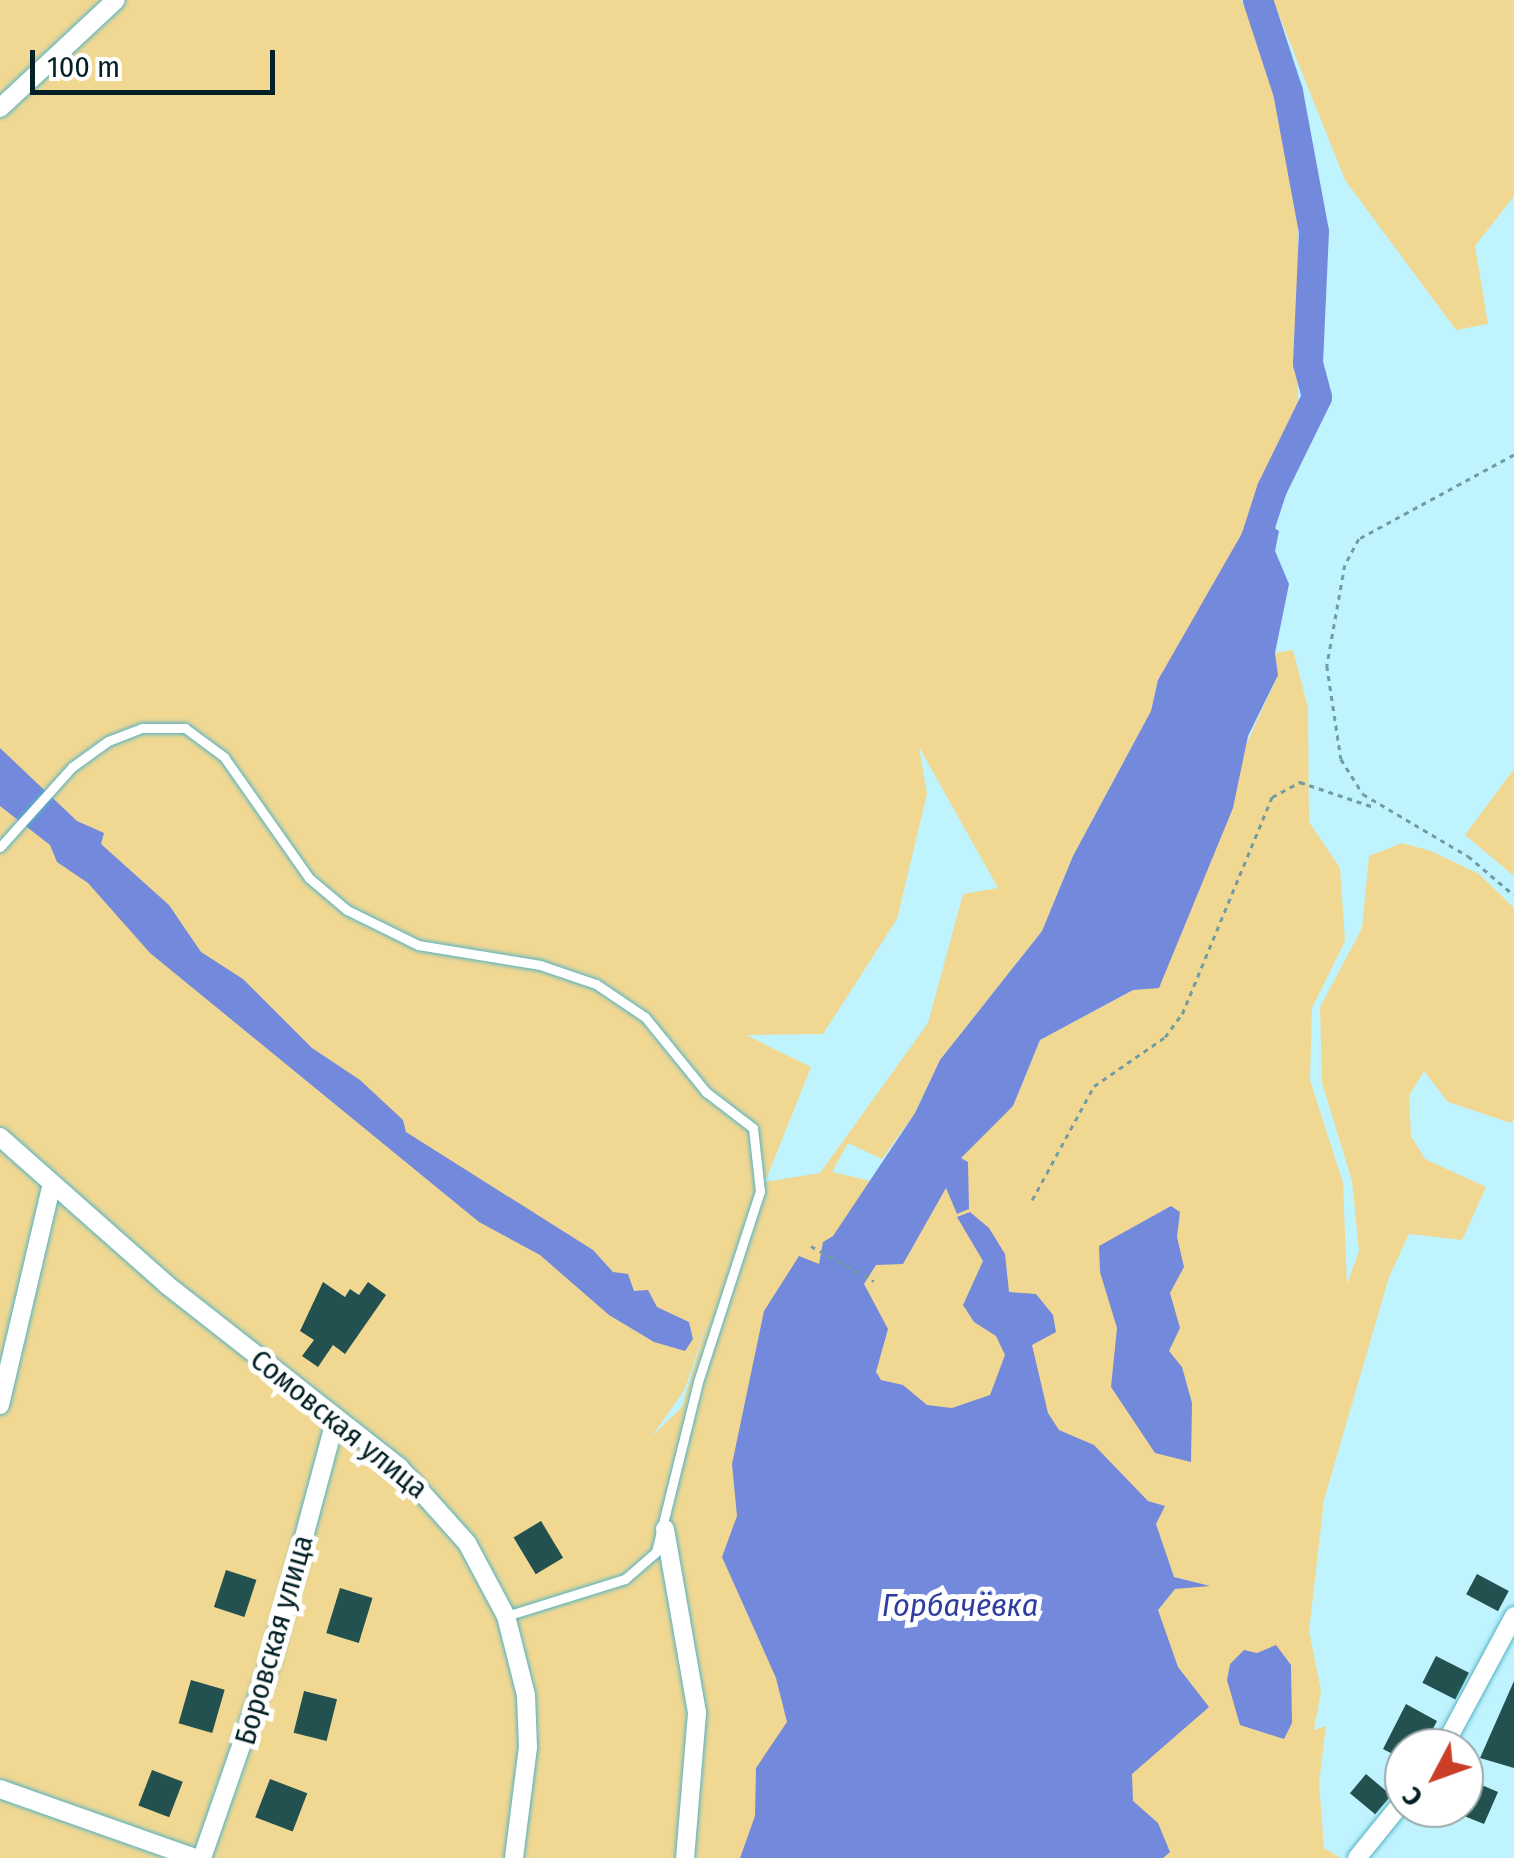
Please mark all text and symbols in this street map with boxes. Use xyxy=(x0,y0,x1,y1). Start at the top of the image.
scale bar xyxy=(35,30,280,92)
text: 100 m xyxy=(47,49,120,85)
street label: Сомовская улица xyxy=(243,1342,435,1506)
street label: Боровская улица xyxy=(227,1531,321,1749)
water label: Горбачёвка xyxy=(882,1586,1038,1624)
north arrow xyxy=(1384,1728,1484,1828)
text: С xyxy=(1395,1780,1430,1813)

